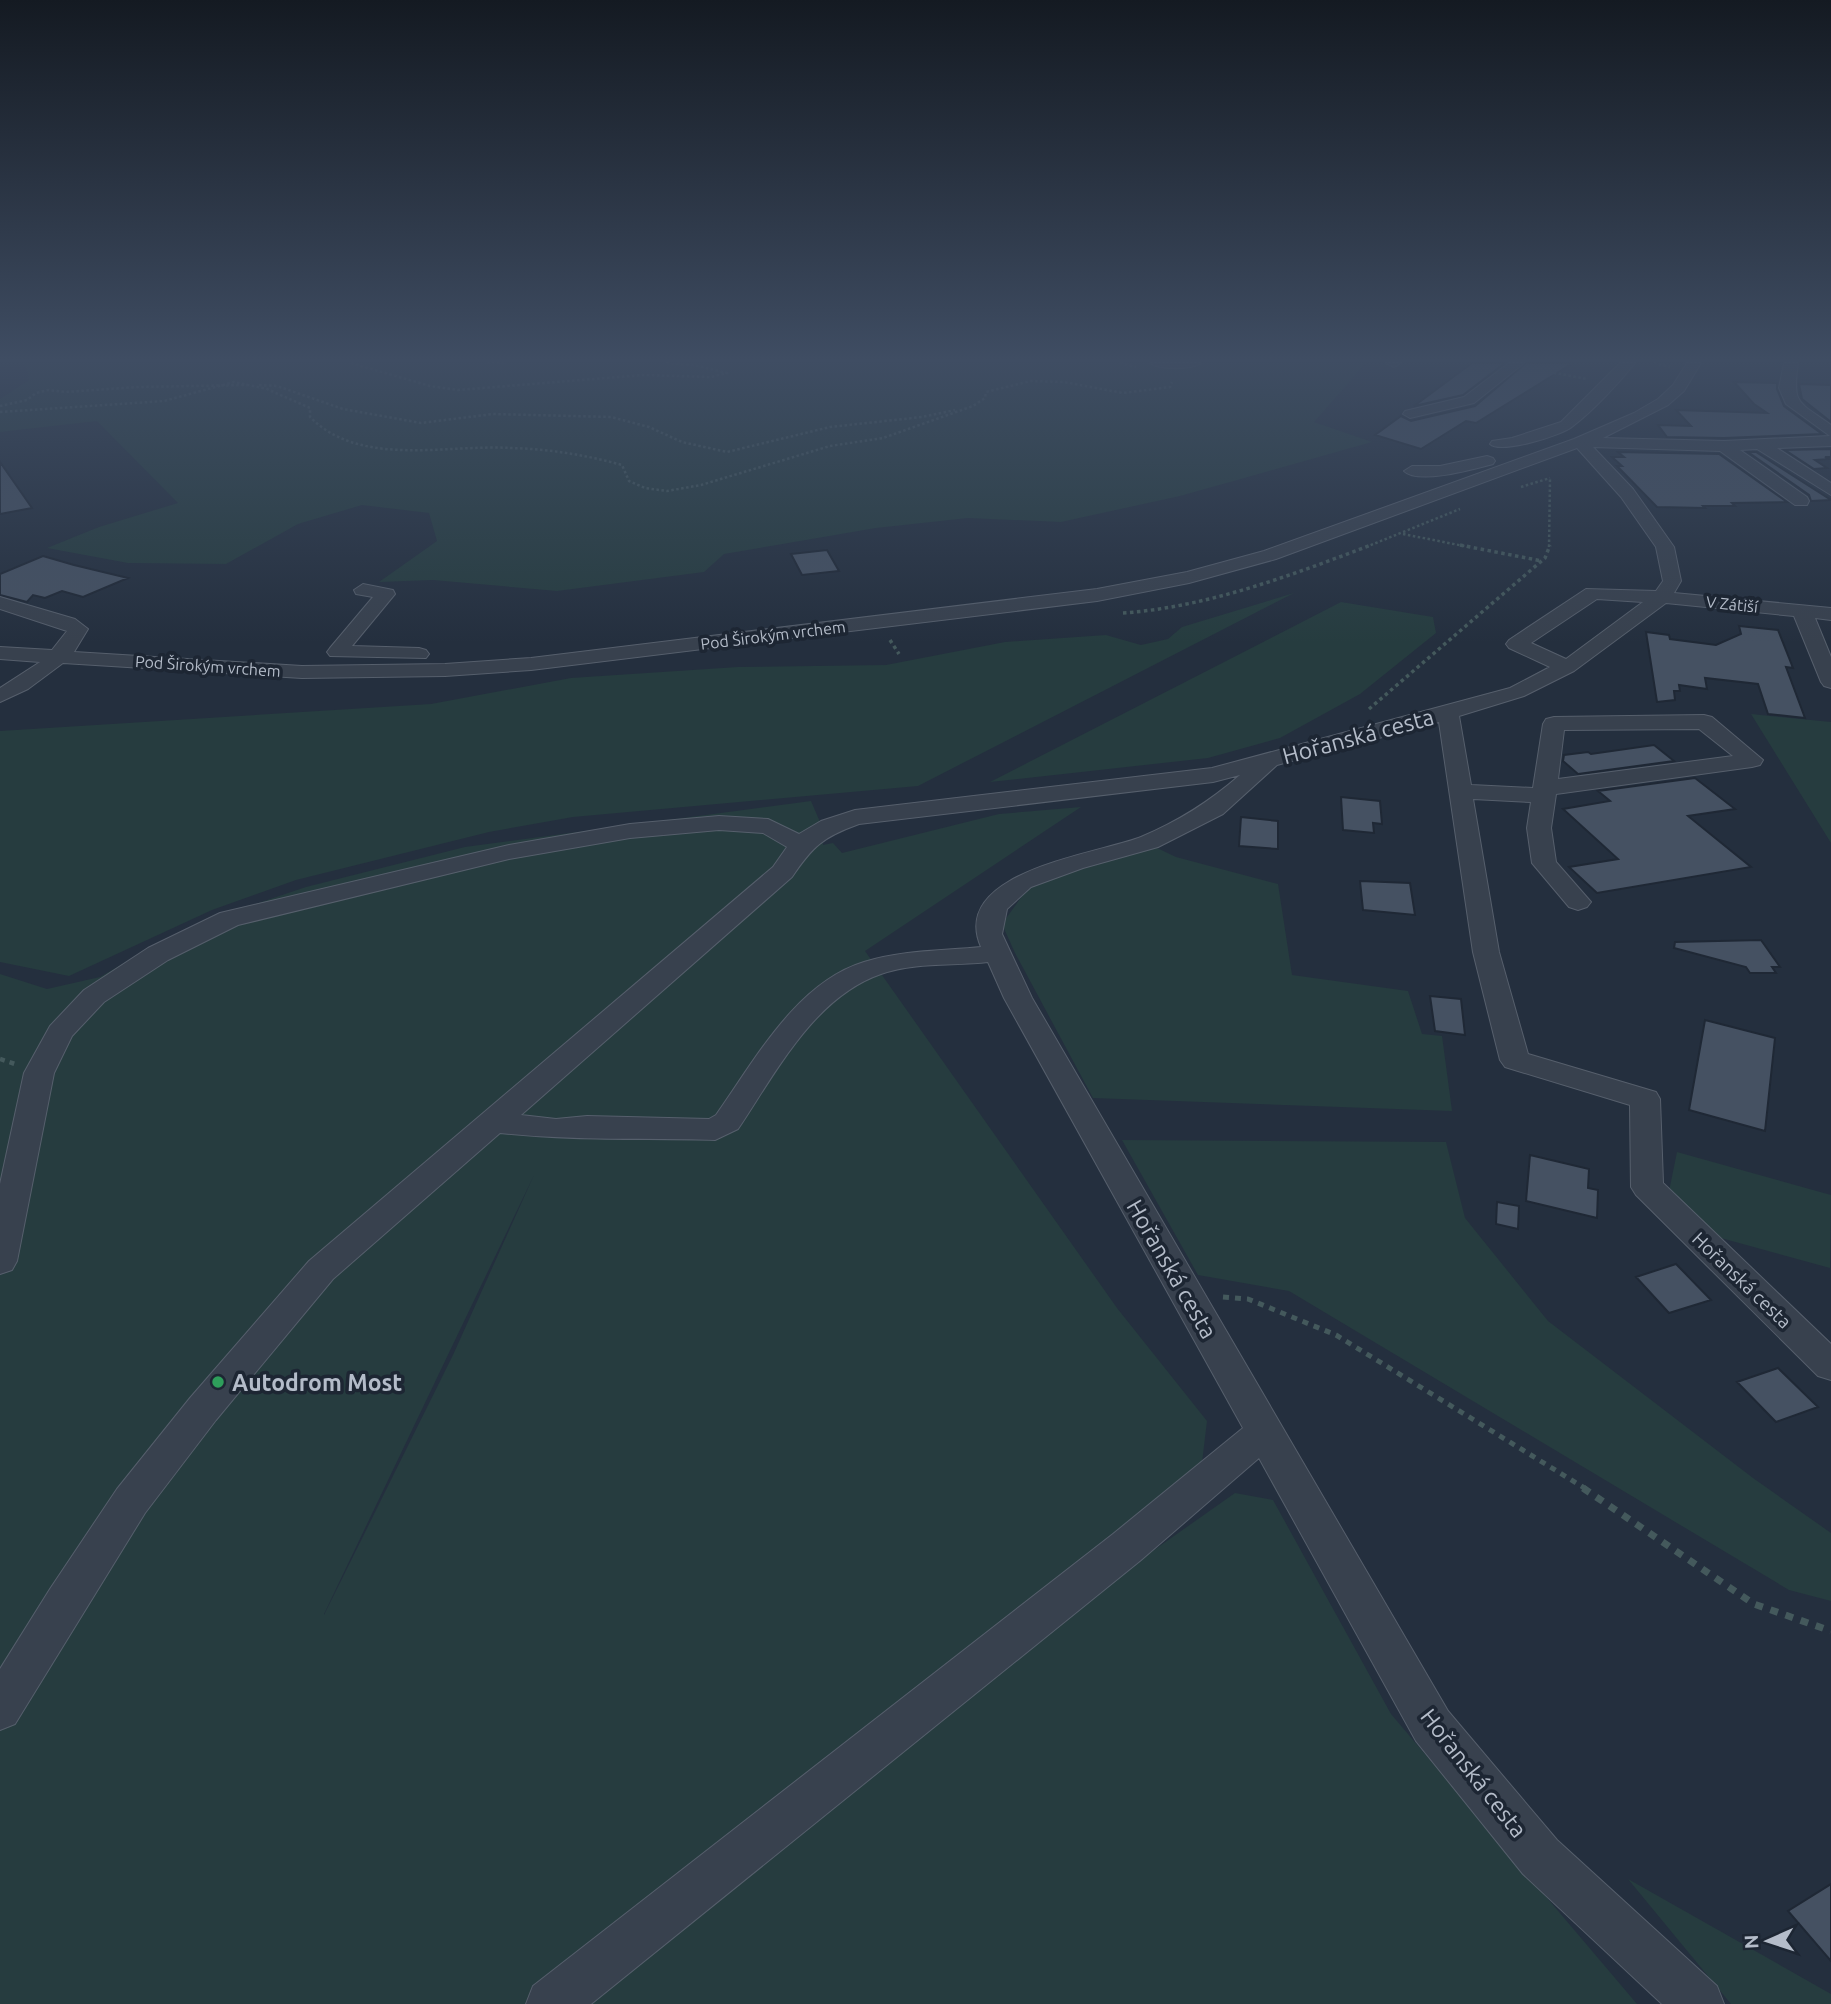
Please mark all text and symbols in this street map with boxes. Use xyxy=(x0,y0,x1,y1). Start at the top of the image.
street label: V Zátiší xyxy=(1705,592,1760,616)
street label: Pod Širokým vrchem xyxy=(699,616,846,653)
street label: Pod Širokým vrchem xyxy=(135,651,281,680)
street label: Hořanská cesta xyxy=(1279,704,1437,768)
street label: Hořanská cesta xyxy=(1122,1195,1222,1343)
street label: Hořanská cesta xyxy=(1688,1227,1796,1333)
place label: Autodrom Most xyxy=(232,1370,402,1395)
marker: Autodrom Most xyxy=(210,1374,226,1390)
street label: Hořanská cesta xyxy=(1416,1704,1532,1842)
north arrow xyxy=(1733,1906,1803,1976)
text: N xyxy=(1740,1934,1762,1950)

